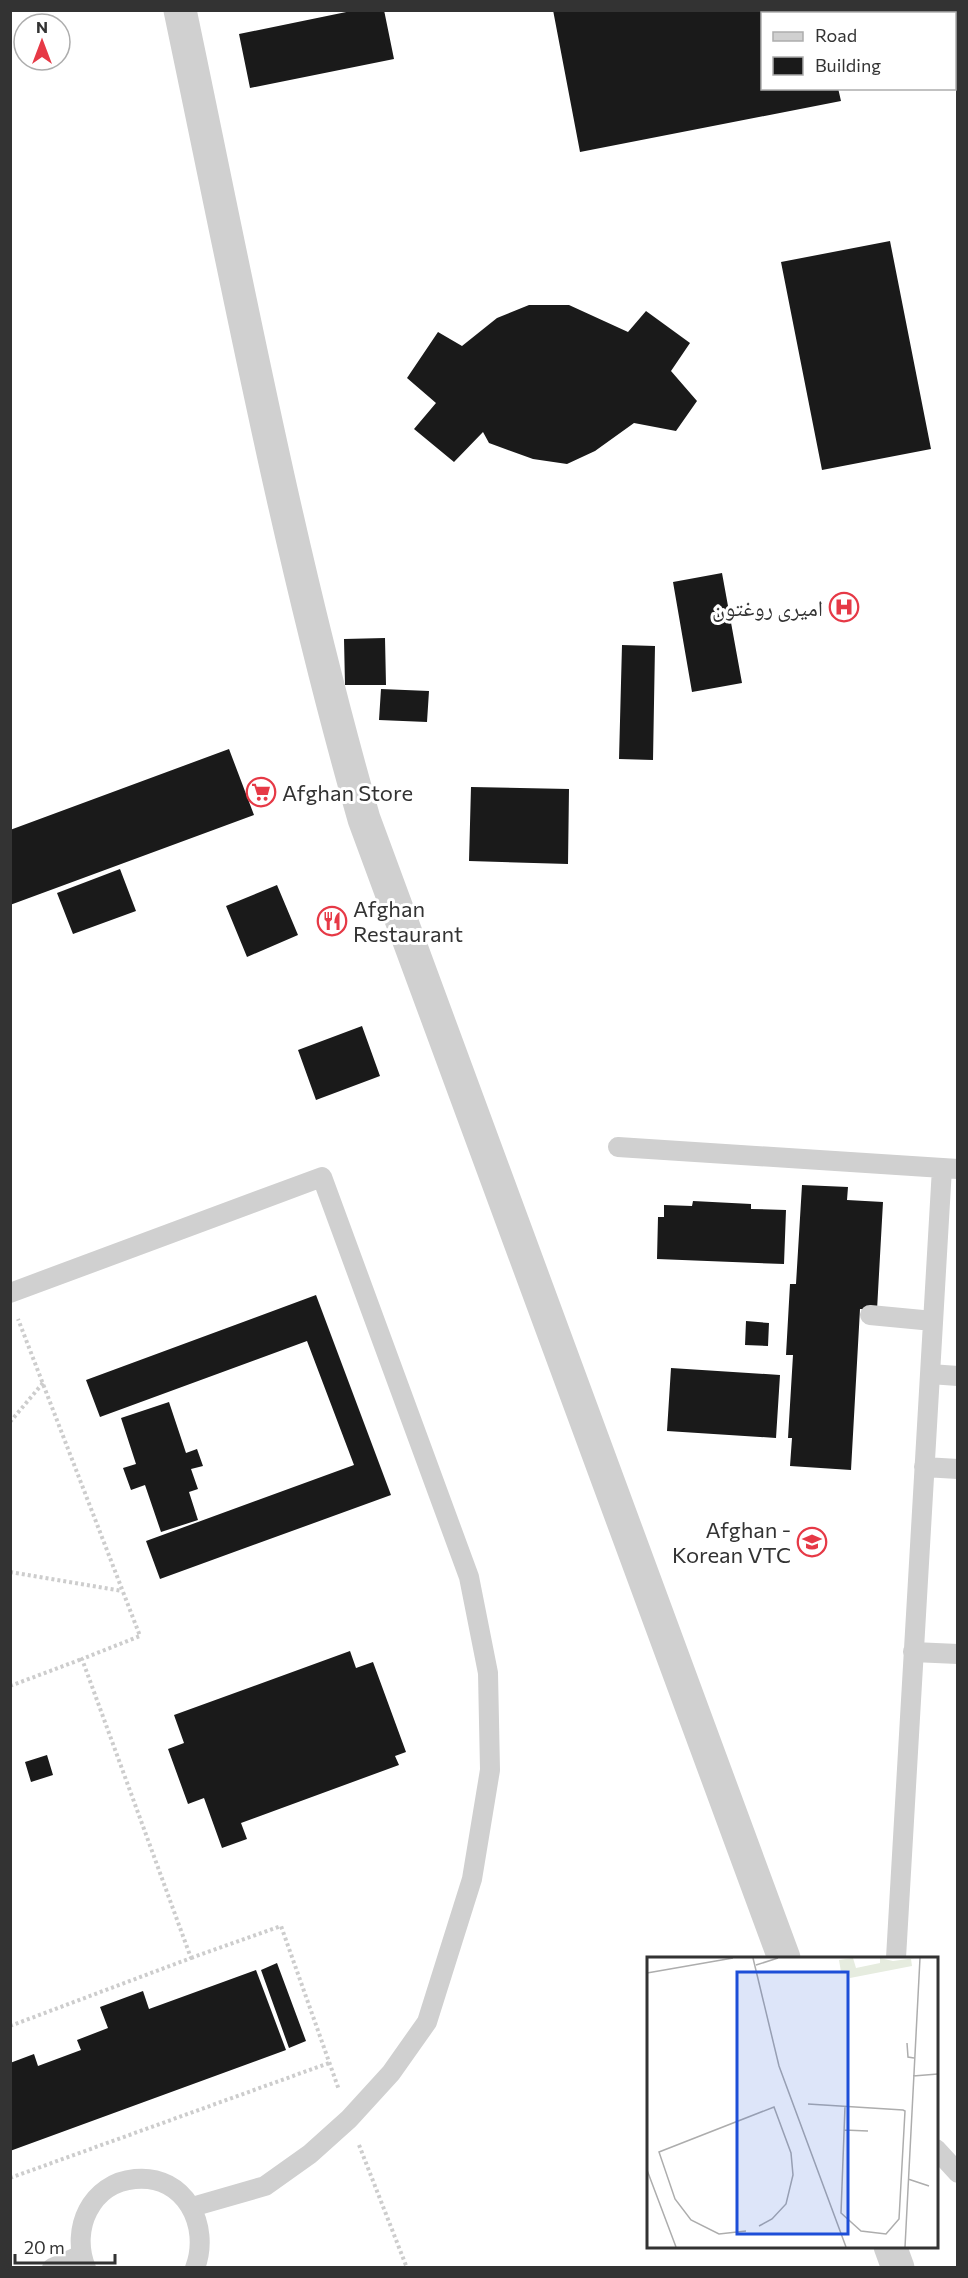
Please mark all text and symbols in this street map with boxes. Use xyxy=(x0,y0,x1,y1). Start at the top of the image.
north arrow xyxy=(12,12,72,72)
legend xyxy=(761,12,956,90)
text: N xyxy=(36,17,48,36)
text: Road xyxy=(815,24,857,46)
text: Building xyxy=(815,54,881,76)
hospital icon: امیری روغتون xyxy=(828,591,860,623)
place label: امیری روغتون xyxy=(712,594,823,622)
supermarket icon: Afghan Store xyxy=(245,776,277,808)
place label: Afghan Store xyxy=(282,779,413,806)
place label: Afghan Restaurant xyxy=(353,895,463,947)
restaurant icon: Afghan Restaurant xyxy=(316,905,348,937)
place label: Afghan - Korean VTC xyxy=(672,1516,791,1568)
school or university icon: Afghan - Korean VTC xyxy=(796,1526,828,1558)
inset map xyxy=(647,1957,938,2248)
scale bar xyxy=(15,2227,116,2265)
text: 20 m xyxy=(24,2236,65,2258)

